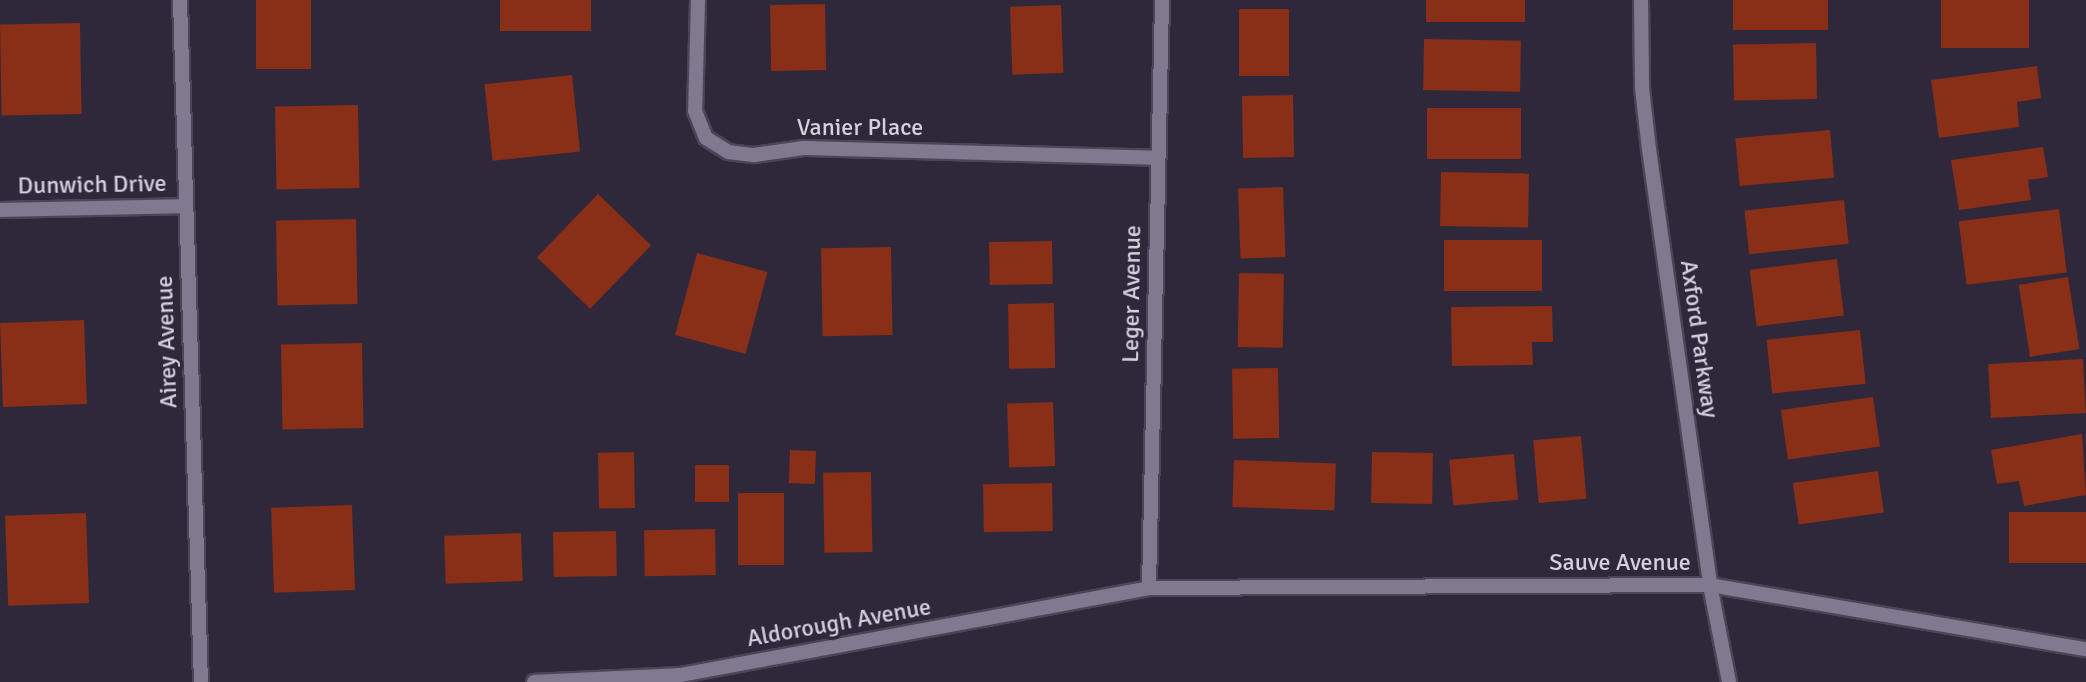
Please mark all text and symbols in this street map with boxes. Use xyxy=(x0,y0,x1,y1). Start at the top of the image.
street label: Vanier Place xyxy=(797,114,923,142)
street label: Dunwich Drive xyxy=(17,169,167,201)
street label: Leger Avenue xyxy=(1116,225,1148,363)
street label: Axford Parkway xyxy=(1674,258,1724,420)
street label: Airey Avenue xyxy=(150,275,184,409)
street label: Sauve Avenue xyxy=(1549,549,1691,577)
street label: Aldorough Avenue xyxy=(745,593,933,653)

